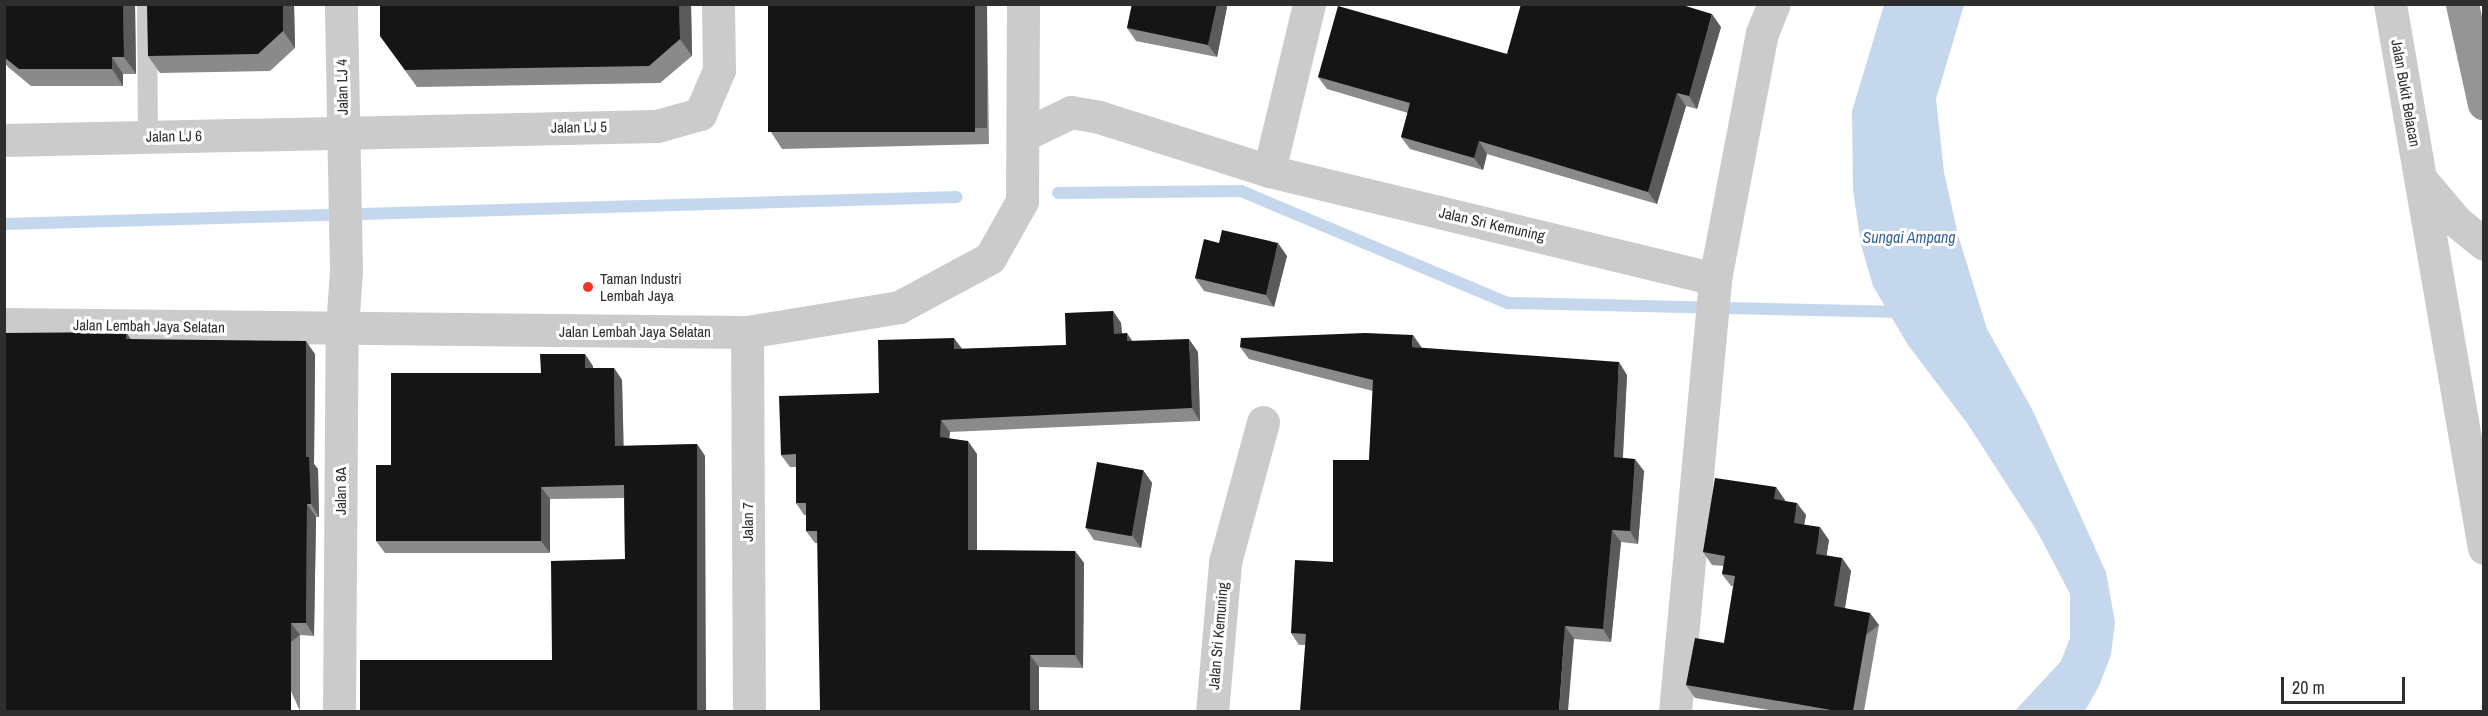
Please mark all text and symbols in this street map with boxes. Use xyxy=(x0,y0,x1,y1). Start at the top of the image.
street label: Jalan Bukit Belacan xyxy=(2388,38,2424,148)
street label: Jalan LJ 4 xyxy=(333,59,351,115)
street label: Jalan LJ 5 xyxy=(551,118,607,136)
street label: Jalan LJ 6 xyxy=(146,127,202,145)
street label: Jalan Sri Kemuning xyxy=(1437,203,1547,245)
water label: Sungai Ampang xyxy=(1862,227,1956,247)
place label: Taman Industri Lembah Jaya xyxy=(600,269,682,304)
marker: Taman Industri Lembah Jaya xyxy=(581,280,595,294)
street label: Jalan Lembah Jaya Selatan xyxy=(73,316,225,336)
street label: Jalan Lembah Jaya Selatan xyxy=(559,323,711,341)
street label: Jalan 8A xyxy=(332,467,350,515)
street label: Jalan 7 xyxy=(739,502,757,542)
street label: Jalan Sri Kemuning xyxy=(1204,581,1232,691)
scale bar xyxy=(2284,665,2408,703)
text: 20 m xyxy=(2292,675,2325,700)

